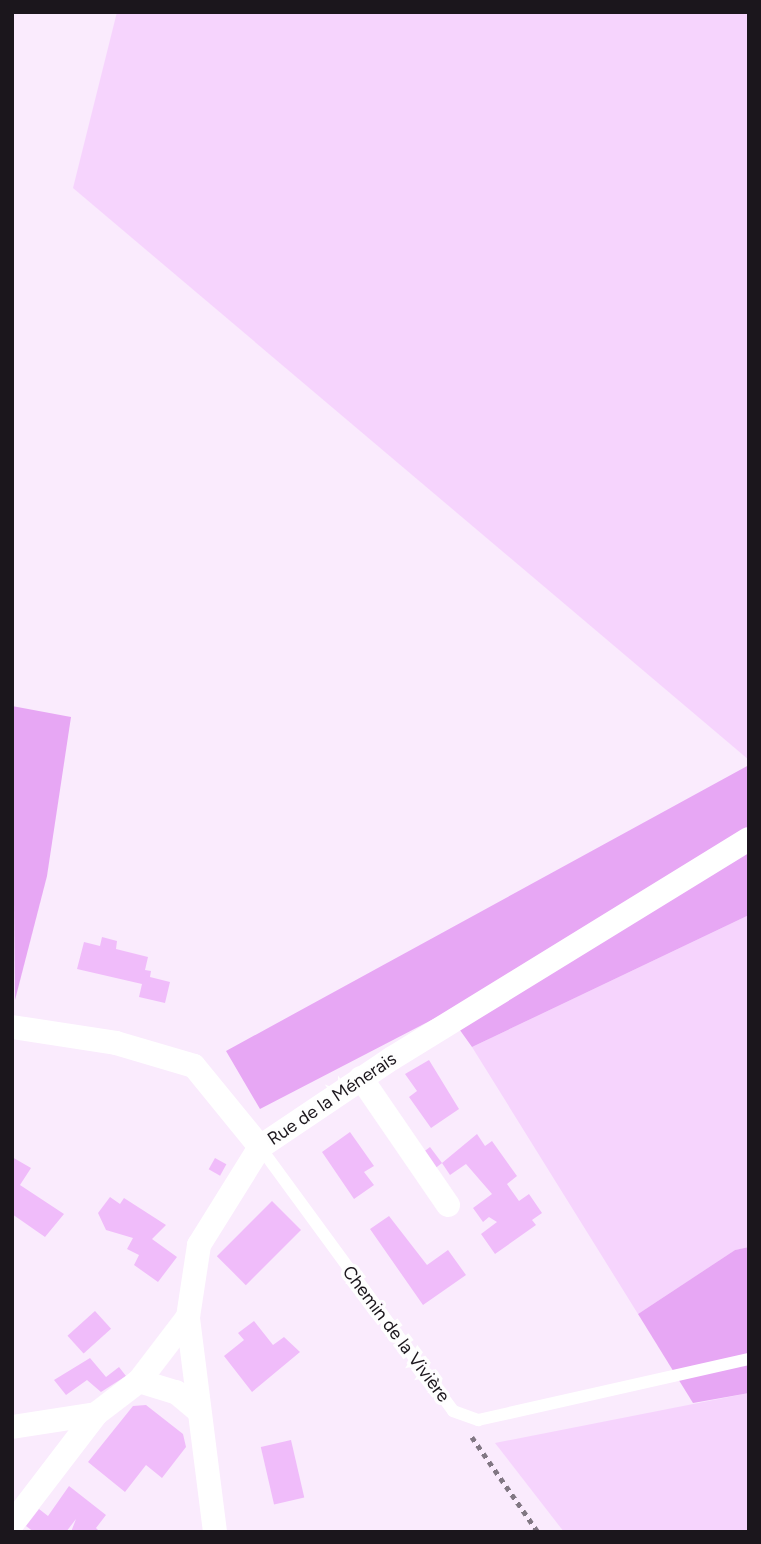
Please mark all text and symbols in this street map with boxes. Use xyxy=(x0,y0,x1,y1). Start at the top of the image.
street label: Rue de la Ménerais xyxy=(263,1048,401,1150)
street label: Chemin de la Vivière xyxy=(338,1262,454,1406)

